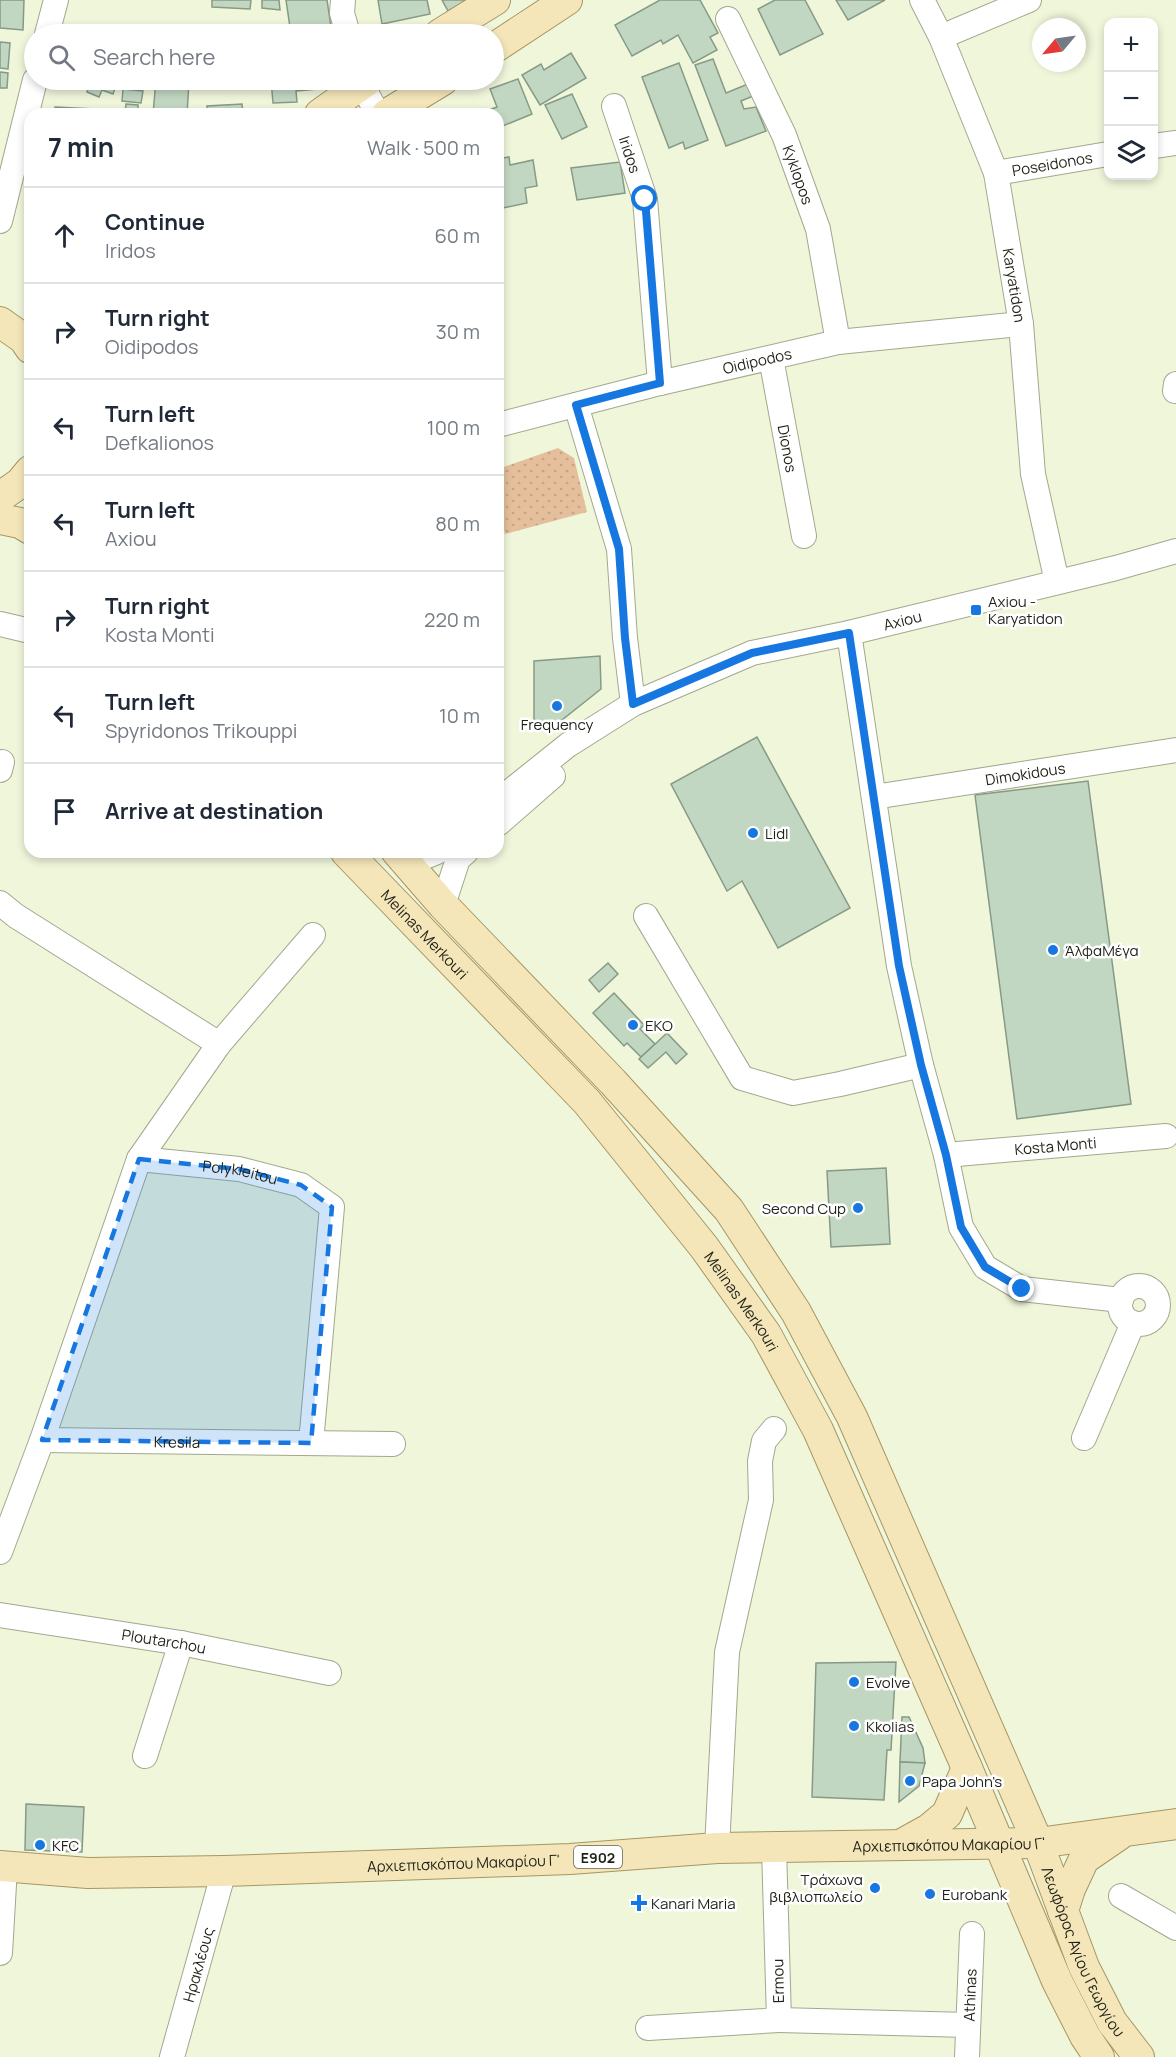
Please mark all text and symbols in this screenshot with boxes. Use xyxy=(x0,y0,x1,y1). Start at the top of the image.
north arrow xyxy=(1032,18,1086,72)
map controls xyxy=(1104,18,1158,180)
button: + xyxy=(1104,18,1158,72)
search box xyxy=(24,24,504,90)
icon: search xyxy=(45,41,78,74)
text: Search here xyxy=(93,42,215,72)
button: − xyxy=(1104,72,1158,126)
button: layers xyxy=(1104,126,1158,180)
text: 7 min xyxy=(48,129,114,165)
street label: Iridos xyxy=(614,133,646,176)
text: Walk · 500 m xyxy=(367,134,480,161)
street label: Kyklopos xyxy=(778,142,819,207)
street label: Poseidonos xyxy=(1010,146,1094,181)
route start xyxy=(631,185,657,211)
text: Continue xyxy=(105,207,205,237)
icon: ahead xyxy=(48,219,81,252)
text: 60 m xyxy=(434,222,480,249)
text: Iridos xyxy=(105,237,156,264)
street label: Karyatidon xyxy=(998,247,1031,324)
text: Turn right xyxy=(105,303,210,333)
icon: right xyxy=(48,315,81,348)
text: 30 m xyxy=(436,318,480,345)
text: Oidipodos xyxy=(105,333,198,360)
street label: Oidipodos xyxy=(721,343,794,379)
text: Turn left xyxy=(105,399,195,429)
icon: left xyxy=(48,411,81,444)
text: 100 m xyxy=(427,414,480,441)
street label: Dionos xyxy=(773,423,802,474)
text: Defkalionos xyxy=(105,429,214,456)
text: Turn left xyxy=(105,495,195,525)
icon: left xyxy=(48,507,81,540)
text: 80 m xyxy=(435,510,480,537)
text: Axiou xyxy=(105,525,157,552)
text: Turn right xyxy=(105,591,210,621)
place label: Axiou - Karyatidon xyxy=(988,591,1063,629)
icon: right xyxy=(48,603,81,636)
marker: Axiou - Karyatidon xyxy=(969,603,983,617)
street label: Axiou xyxy=(881,605,924,635)
text: 220 m xyxy=(424,606,480,633)
text: Kosta Monti xyxy=(105,621,215,648)
text: Turn left xyxy=(105,687,195,717)
icon: left xyxy=(48,699,81,732)
marker: Frequency xyxy=(550,699,564,713)
text: 10 m xyxy=(439,702,480,729)
place label: Frequency xyxy=(521,714,593,735)
text: Spyridonos Trikouppi xyxy=(105,717,298,744)
street label: Dimokidous xyxy=(984,757,1067,790)
icon: arrive xyxy=(48,795,81,828)
text: Arrive at destination xyxy=(105,796,323,826)
place label: Lidl xyxy=(765,823,789,844)
marker: Lidl xyxy=(746,826,760,840)
street label: Melinas Merkouri xyxy=(377,885,473,984)
place label: ΆλφαΜέγα xyxy=(1065,940,1139,961)
marker: ΆλφαΜέγα xyxy=(1046,943,1060,957)
place label: EKO xyxy=(645,1015,673,1036)
marker: EKO xyxy=(626,1018,640,1032)
street label: Kosta Monti xyxy=(1014,1132,1097,1160)
street label: Polykleitou xyxy=(202,1155,280,1189)
place label: Second Cup xyxy=(762,1198,846,1219)
marker: Second Cup xyxy=(851,1201,865,1215)
street label: Melinas Merkouri xyxy=(700,1247,784,1355)
route end xyxy=(1008,1275,1034,1301)
street label: Kresila xyxy=(154,1431,200,1452)
street label: Ploutarchou xyxy=(120,1624,208,1658)
place label: Evolve xyxy=(866,1672,911,1693)
marker: Evolve xyxy=(847,1675,861,1689)
place label: Kkolias xyxy=(866,1716,914,1737)
marker: Kkolias xyxy=(847,1719,861,1733)
place label: Papa John's xyxy=(922,1771,1002,1792)
marker: Papa John's xyxy=(903,1774,917,1788)
street label: Αρχιεπισκόπου Μακαρίου Γ' xyxy=(852,1832,1047,1856)
place label: KFC xyxy=(52,1835,79,1856)
marker: KFC xyxy=(33,1838,47,1852)
road number: E902 xyxy=(574,1846,622,1868)
street label: Αρχιεπισκόπου Μακαρίου Γ' xyxy=(367,1849,560,1877)
street label: Λεωφόρος Αγίου Γεωργίου xyxy=(1037,1863,1130,2041)
place label: Τράχωνα βιβλιοπωλείο xyxy=(769,1869,863,1907)
marker: Τράχωνα βιβλιοπωλείο xyxy=(868,1881,882,1895)
place label: Eurobank xyxy=(942,1884,1008,1905)
marker: Eurobank xyxy=(923,1887,937,1901)
place label: Kanari Maria xyxy=(651,1893,736,1914)
marker: Kanari Maria xyxy=(632,1896,646,1910)
street label: Ηρακλέους xyxy=(177,1925,218,2004)
street label: Ermou xyxy=(767,1959,789,2003)
street label: Athinas xyxy=(958,1968,981,2022)

